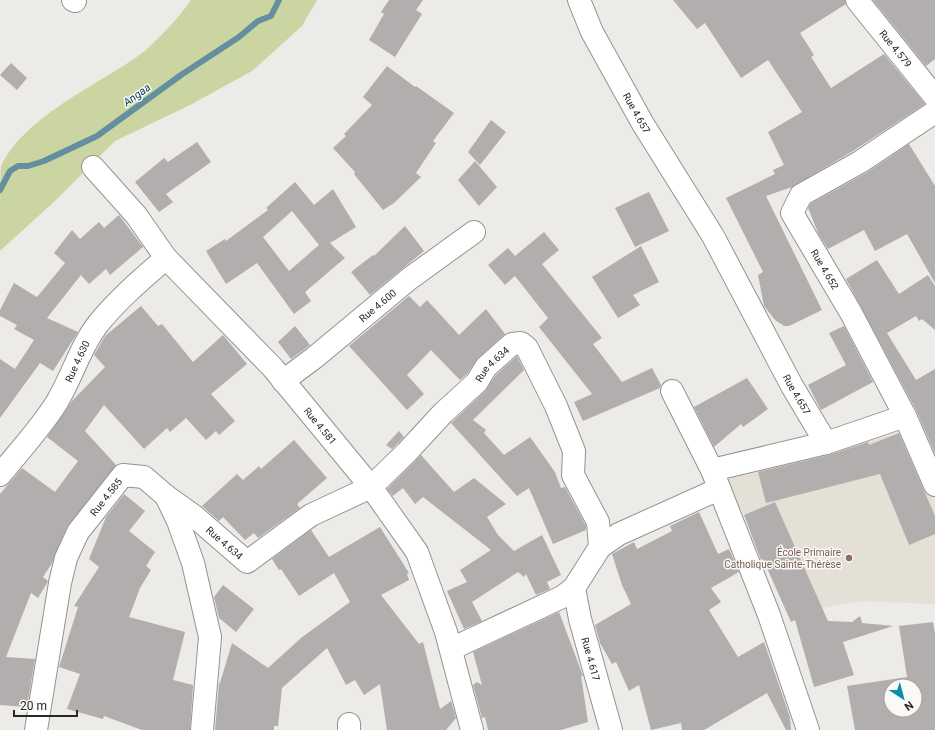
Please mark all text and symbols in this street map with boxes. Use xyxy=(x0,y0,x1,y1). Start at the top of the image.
street label: Rue 4.579 xyxy=(878,27,914,69)
water label: Angaa xyxy=(120,81,153,110)
street label: Rue 4.657 xyxy=(621,91,653,135)
street label: Rue 4.652 xyxy=(809,247,841,291)
street label: Rue 4.600 xyxy=(357,287,398,324)
street label: Rue 4.630 xyxy=(63,338,92,384)
street label: Rue 4.634 xyxy=(473,344,511,384)
street label: Rue 4.657 xyxy=(781,372,813,417)
street label: Rue 4.581 xyxy=(302,405,339,446)
street label: Rue 4.585 xyxy=(88,476,124,518)
street label: Rue 4.634 xyxy=(204,524,245,562)
place label: École Primaire Catholique Sainte-Thérèse xyxy=(724,546,841,570)
marker: École Primaire Catholique Sainte-Thérèse xyxy=(844,553,854,563)
street label: Rue 4.617 xyxy=(580,636,603,682)
north arrow xyxy=(883,678,923,718)
scale bar xyxy=(14,692,77,718)
text: N xyxy=(901,698,916,713)
text: 20 m xyxy=(20,699,47,713)

